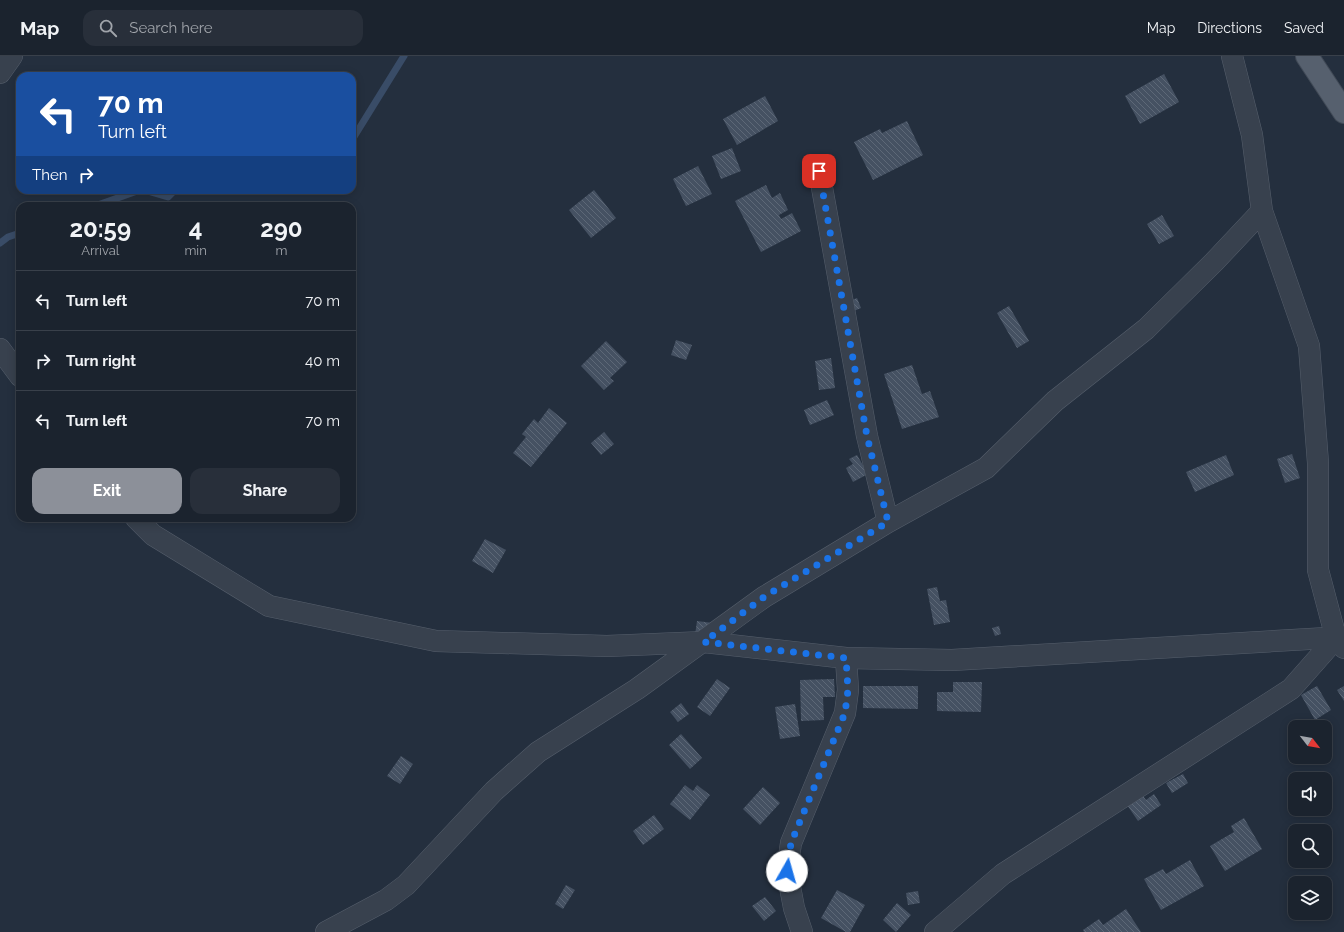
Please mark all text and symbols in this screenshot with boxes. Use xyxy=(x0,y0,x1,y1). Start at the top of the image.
search box xyxy=(83,10,363,46)
text: Map xyxy=(20,17,59,39)
icon: search xyxy=(97,17,119,39)
text: Search here xyxy=(129,19,213,37)
text: Map xyxy=(1147,20,1175,36)
text: Directions xyxy=(1197,20,1262,36)
text: Saved xyxy=(1284,20,1324,36)
text: 70 m xyxy=(98,87,164,120)
icon: left xyxy=(32,88,84,140)
text: Turn left xyxy=(98,121,167,142)
pin xyxy=(802,154,836,188)
icon: arrive xyxy=(808,160,830,182)
icon: right xyxy=(75,164,97,186)
text: Then xyxy=(32,166,67,184)
text: 20:59 xyxy=(69,214,131,243)
text: 4 xyxy=(189,214,202,243)
text: 290 xyxy=(260,214,303,243)
text: Arrival xyxy=(81,243,119,258)
text: min xyxy=(184,243,207,258)
text: m xyxy=(275,243,287,258)
icon: left xyxy=(32,290,54,312)
text: Turn left xyxy=(66,292,127,310)
text: 70 m xyxy=(305,292,340,310)
icon: right xyxy=(32,350,54,372)
text: Turn right xyxy=(66,352,136,370)
text: 40 m xyxy=(305,352,340,370)
icon: left xyxy=(32,410,54,432)
text: Turn left xyxy=(66,412,127,430)
text: 70 m xyxy=(305,412,340,430)
button: Exit xyxy=(32,468,182,514)
button: Share xyxy=(190,468,340,514)
north arrow xyxy=(1288,720,1332,764)
map controls xyxy=(1288,720,1332,920)
button: sound xyxy=(1288,772,1332,816)
button: search xyxy=(1288,824,1332,868)
position arrow xyxy=(766,850,808,892)
button: layers xyxy=(1288,876,1332,920)

